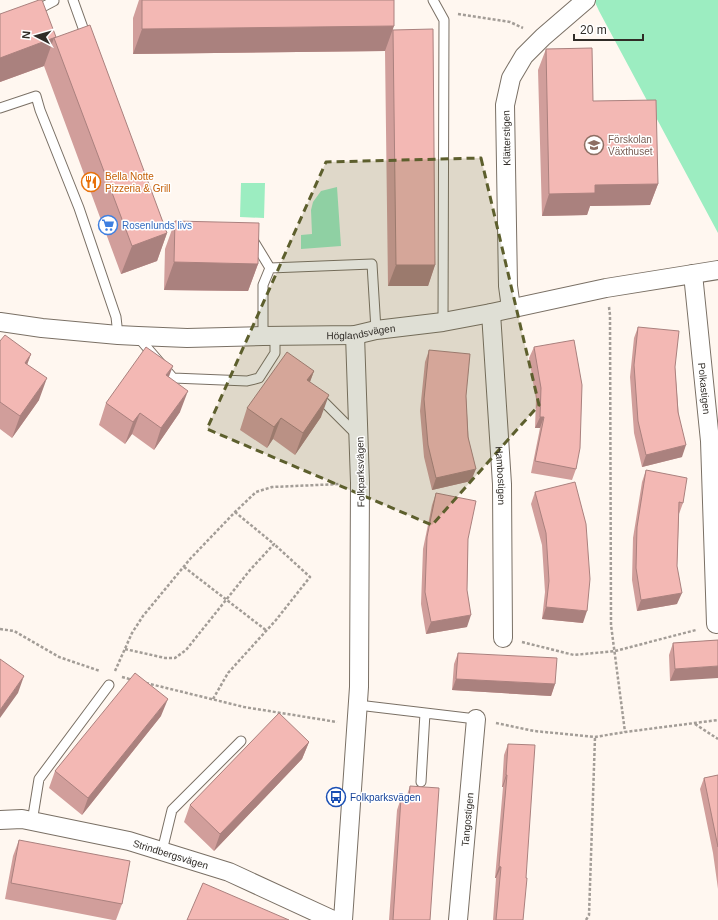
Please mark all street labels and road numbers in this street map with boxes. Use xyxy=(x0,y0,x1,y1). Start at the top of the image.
street label: Klätterstigen xyxy=(501,110,512,166)
street label: Höglandsvägen xyxy=(326,323,396,341)
street label: Polkastigen xyxy=(696,362,712,415)
street label: Folkparksvägen xyxy=(354,437,367,507)
street label: Hambostigen xyxy=(494,446,507,505)
street label: Tangostigen xyxy=(460,792,475,847)
street label: Strindbergsvägen xyxy=(132,838,210,871)

